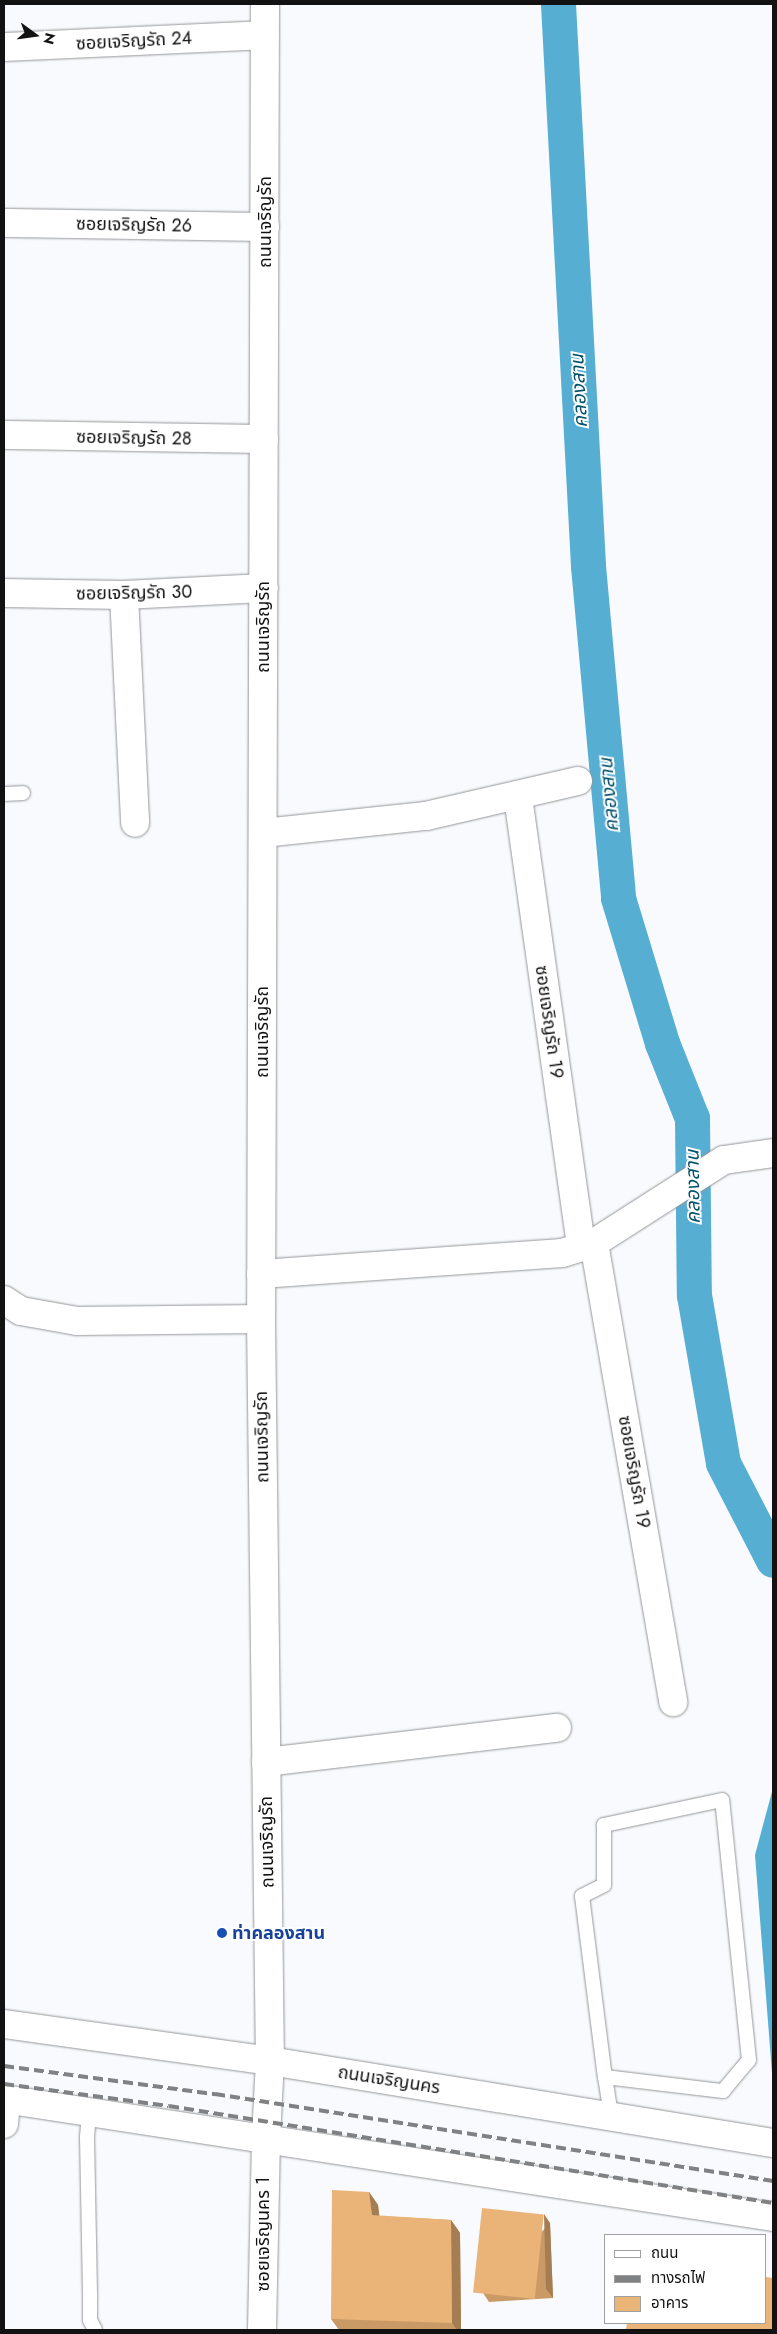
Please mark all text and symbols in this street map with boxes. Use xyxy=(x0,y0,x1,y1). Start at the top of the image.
north arrow xyxy=(10,10,60,60)
street label: ซอยเจริญรัถ 24 xyxy=(75,27,193,55)
text: N xyxy=(39,31,61,46)
street label: ถนนเจริญรัถ xyxy=(254,176,276,268)
street label: ซอยเจริญรัถ 26 xyxy=(76,213,192,237)
water label: คลองสาน xyxy=(566,354,592,428)
street label: ซอยเจริญรัถ 28 xyxy=(76,426,192,450)
street label: ซอยเจริญรัถ 30 xyxy=(76,581,192,605)
street label: ถนนเจริญรัถ xyxy=(252,581,274,673)
water label: คลองสาน xyxy=(594,757,624,833)
street label: ซอยเจริญรัถ 19 xyxy=(530,964,568,1080)
street label: ถนนเจริญรัถ xyxy=(251,986,273,1078)
water label: คลองสาน xyxy=(681,1150,705,1224)
street label: ถนนเจริญรัถ xyxy=(250,1391,274,1483)
street label: ซอยเจริญรัถ 19 xyxy=(613,1414,655,1530)
street label: ถนนเจริญรัถ xyxy=(255,1796,279,1888)
place label: ท่าคลองสาน xyxy=(232,1922,325,1944)
marker: ท่าคลองสาน xyxy=(216,1927,228,1939)
street label: ถนนเจริญนคร xyxy=(336,2061,442,2099)
street label: ซอยเจริญนคร 1 xyxy=(252,2177,274,2291)
legend xyxy=(604,2234,767,2324)
text: ถนน xyxy=(651,2242,678,2264)
text: ทางรถไฟ xyxy=(651,2267,705,2289)
text: อาคาร xyxy=(651,2292,688,2314)

